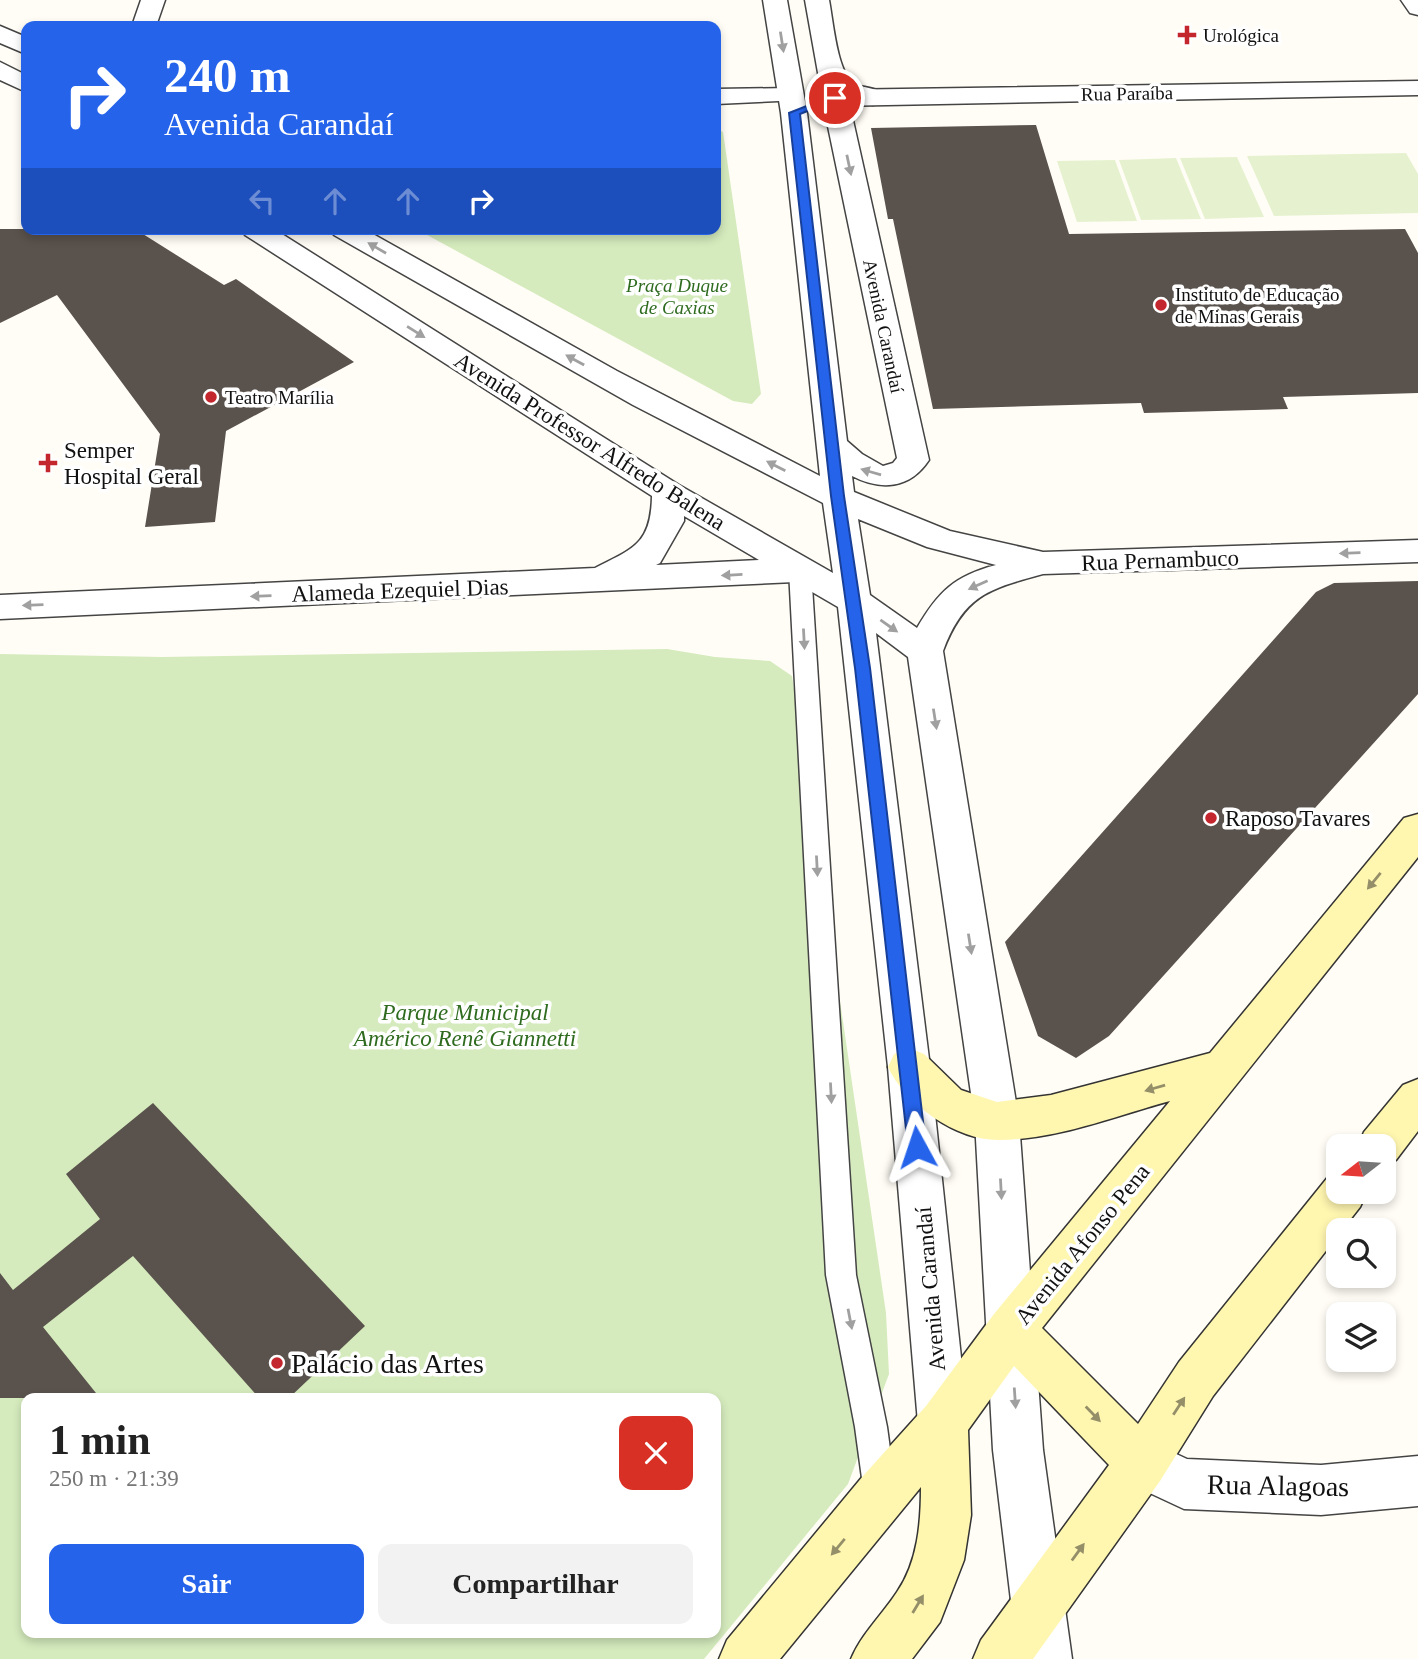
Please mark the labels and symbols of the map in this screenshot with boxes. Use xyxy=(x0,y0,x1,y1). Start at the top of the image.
marker: Urológica xyxy=(1177,25,1197,45)
place label: Urológica xyxy=(1203,25,1280,46)
one-way arrow xyxy=(777,31,788,53)
pin xyxy=(805,68,865,128)
street label: Rua Paraíba xyxy=(1081,82,1174,105)
one-way arrow xyxy=(844,154,855,176)
one-way arrow xyxy=(367,242,387,254)
street label: Avenida Carandaí xyxy=(859,257,908,396)
park label: Praça Duque de Caxias xyxy=(625,275,728,318)
place label: Instituto de Educação de Minas Gerais xyxy=(1175,284,1340,327)
marker: Instituto de Educação de Minas Gerais xyxy=(1153,297,1169,313)
one-way arrow xyxy=(406,325,425,338)
street label: Avenida Professor Alfredo Balena xyxy=(450,348,730,535)
one-way arrow xyxy=(565,354,585,366)
place label: Teatro Marília xyxy=(225,387,334,408)
marker: Teatro Marília xyxy=(203,389,219,405)
place label: Semper Hospital Geral xyxy=(64,438,199,489)
marker: Semper Hospital Geral xyxy=(38,453,58,473)
one-way arrow xyxy=(766,461,786,472)
one-way arrow xyxy=(860,466,882,477)
street label: Rua Pernambuco xyxy=(1081,545,1239,576)
one-way arrow xyxy=(1339,548,1361,559)
one-way arrow xyxy=(721,569,743,580)
street label: Alameda Ezequiel Dias xyxy=(291,574,509,607)
one-way arrow xyxy=(967,579,988,590)
one-way arrow xyxy=(249,590,271,601)
one-way arrow xyxy=(22,600,44,611)
one-way arrow xyxy=(880,619,898,633)
one-way arrow xyxy=(799,628,810,650)
one-way arrow xyxy=(930,708,941,730)
place label: Raposo Tavares xyxy=(1225,806,1371,831)
marker: Raposo Tavares xyxy=(1203,810,1219,826)
one-way arrow xyxy=(812,855,823,877)
one-way arrow xyxy=(1367,872,1382,890)
one-way arrow xyxy=(964,933,975,955)
park label: Parque Municipal Américo Renê Giannetti xyxy=(352,1000,576,1051)
one-way arrow xyxy=(825,1082,836,1104)
one-way arrow xyxy=(1144,1083,1165,1093)
position arrow xyxy=(880,1110,954,1184)
north arrow xyxy=(1326,1134,1396,1204)
street label: Avenida Afonso Pena xyxy=(1010,1159,1155,1329)
one-way arrow xyxy=(996,1178,1007,1200)
street label: Avenida Carandaí xyxy=(911,1205,950,1372)
one-way arrow xyxy=(844,1308,855,1330)
place label: Palácio das Artes xyxy=(291,1348,484,1379)
marker: Palácio das Artes xyxy=(269,1355,285,1371)
one-way arrow xyxy=(1010,1387,1021,1409)
one-way arrow xyxy=(1172,1396,1185,1416)
one-way arrow xyxy=(1085,1405,1102,1422)
street label: Rua Alagoas xyxy=(1207,1469,1349,1502)
one-way arrow xyxy=(831,1538,846,1556)
one-way arrow xyxy=(1071,1543,1085,1561)
one-way arrow xyxy=(911,1594,924,1614)

